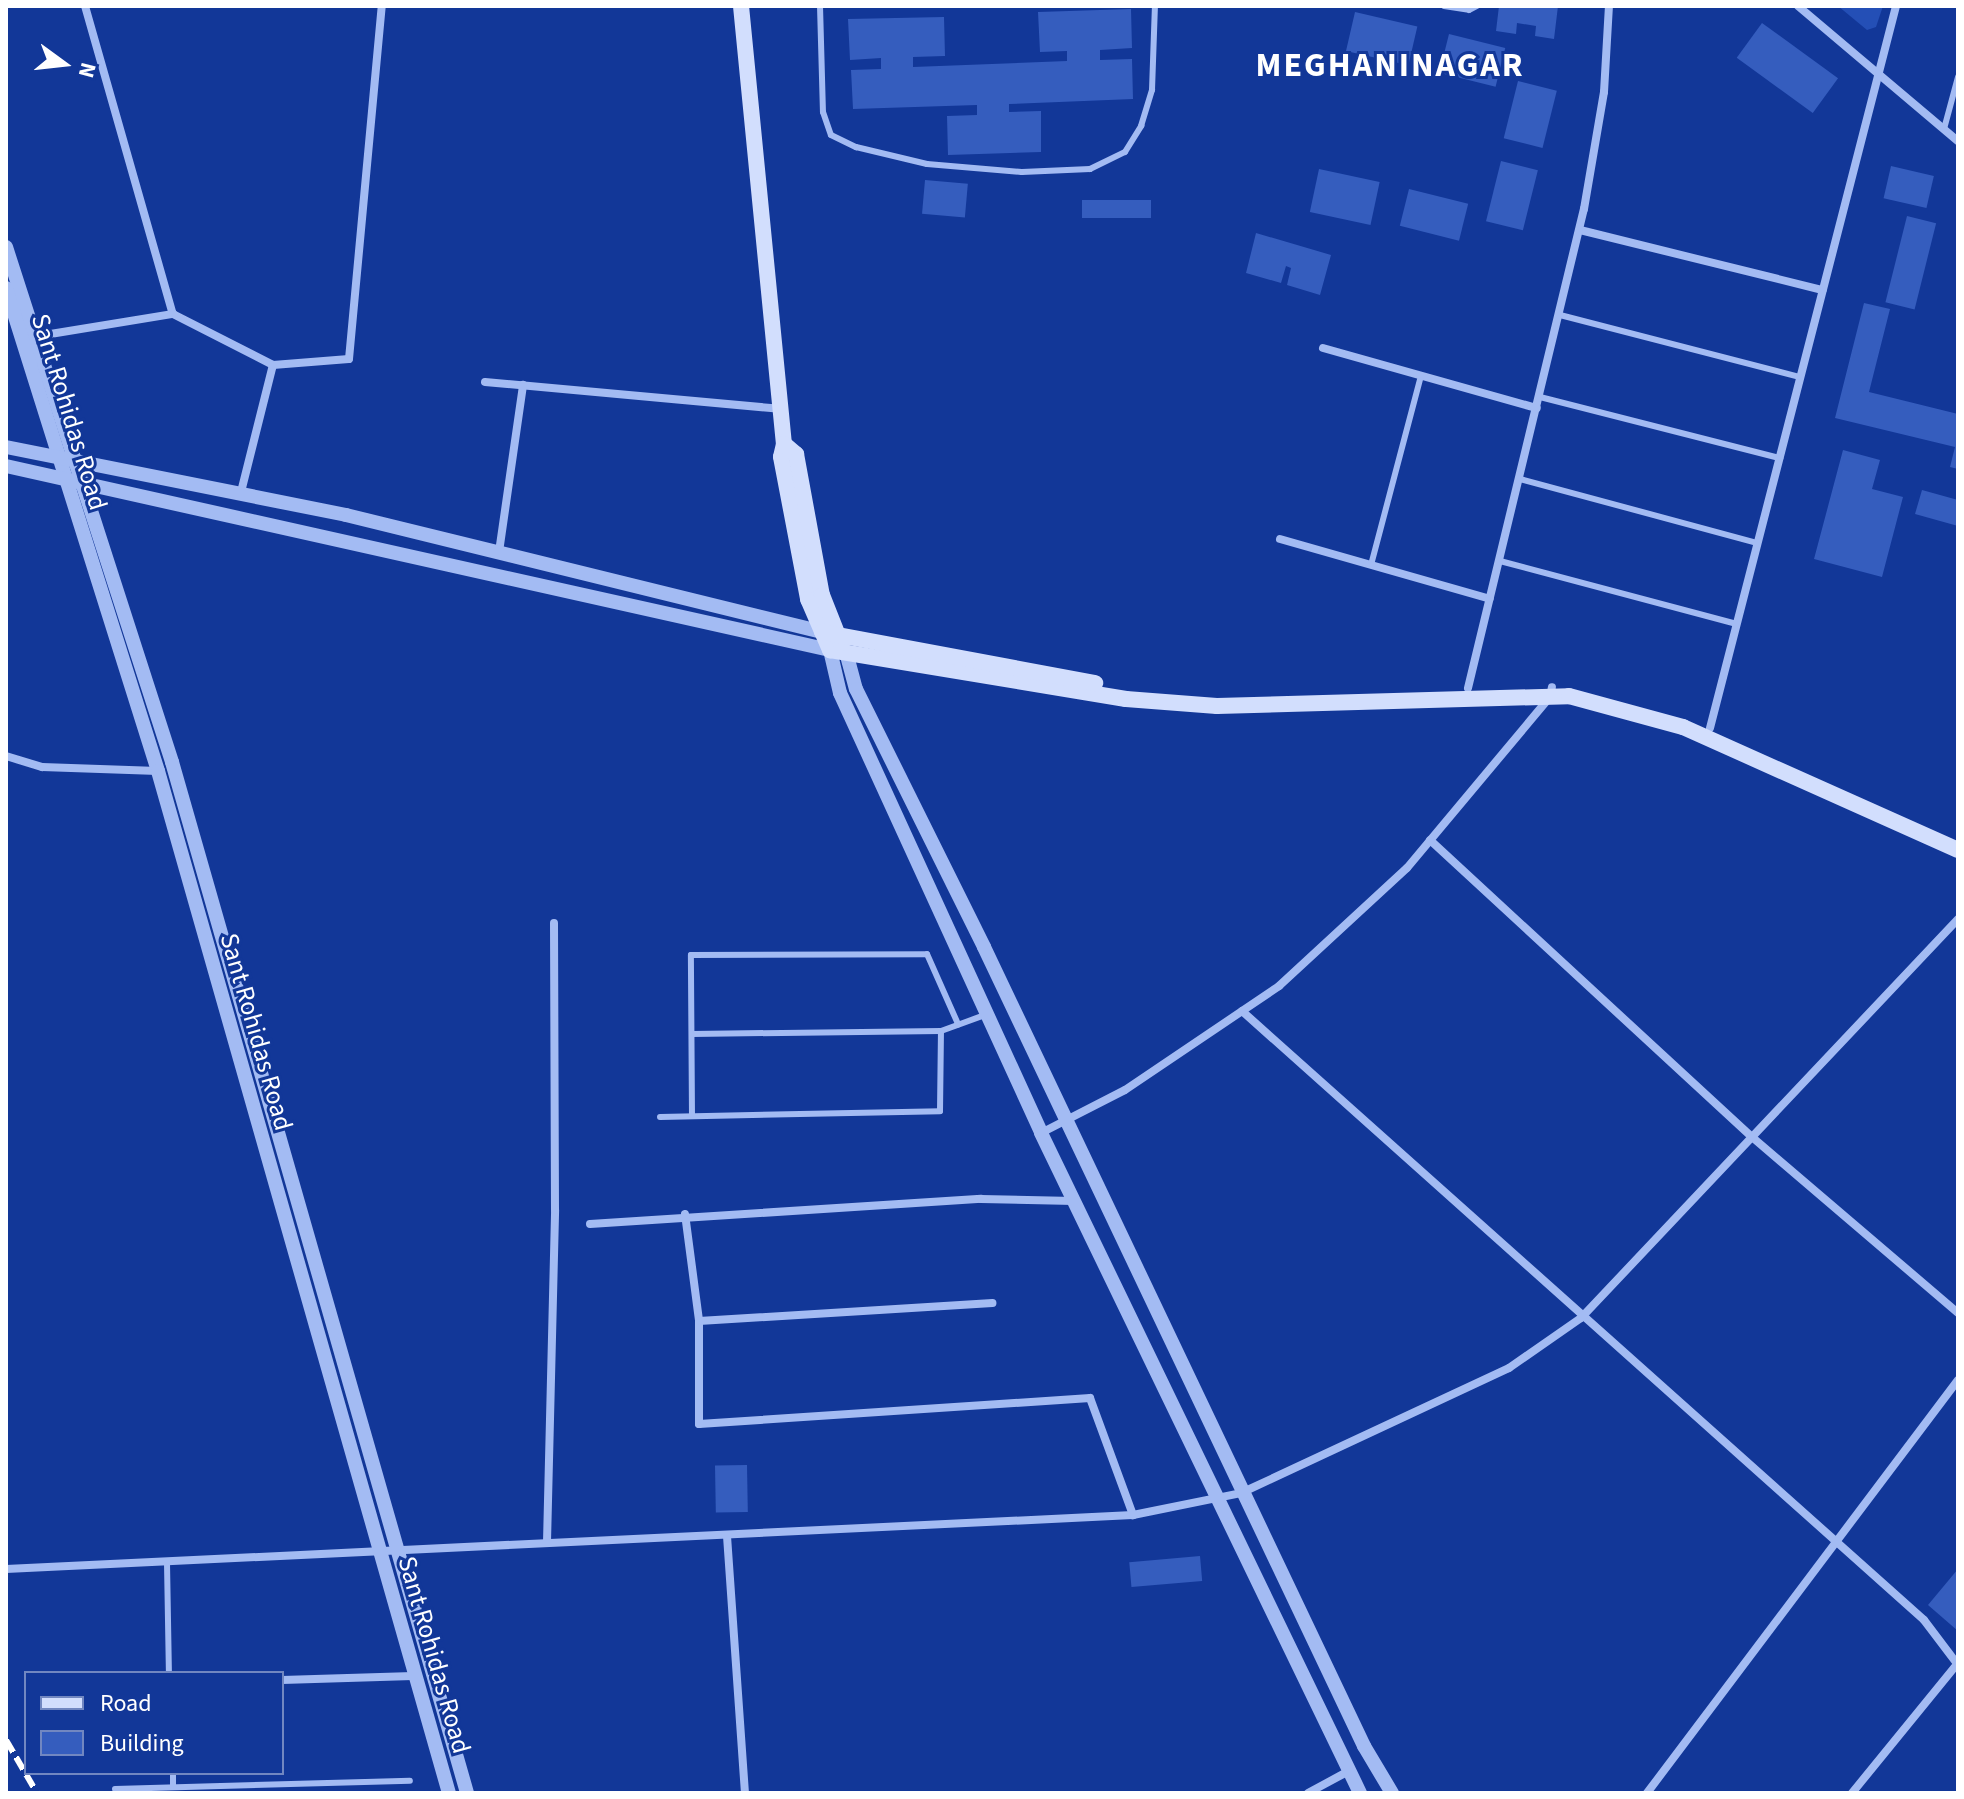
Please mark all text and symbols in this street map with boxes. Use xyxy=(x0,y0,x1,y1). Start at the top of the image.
north arrow xyxy=(24,24,104,104)
district label: MEGHANINAGAR xyxy=(1256,46,1524,86)
text: N xyxy=(70,59,105,81)
street label: Sant Rohidas Road xyxy=(24,310,114,514)
street label: Sant Rohidas Road xyxy=(213,930,299,1134)
street label: Sant Rohidas Road xyxy=(391,1553,477,1757)
legend xyxy=(24,1671,284,1775)
text: Road xyxy=(100,1686,152,1721)
text: Building xyxy=(100,1726,184,1761)

